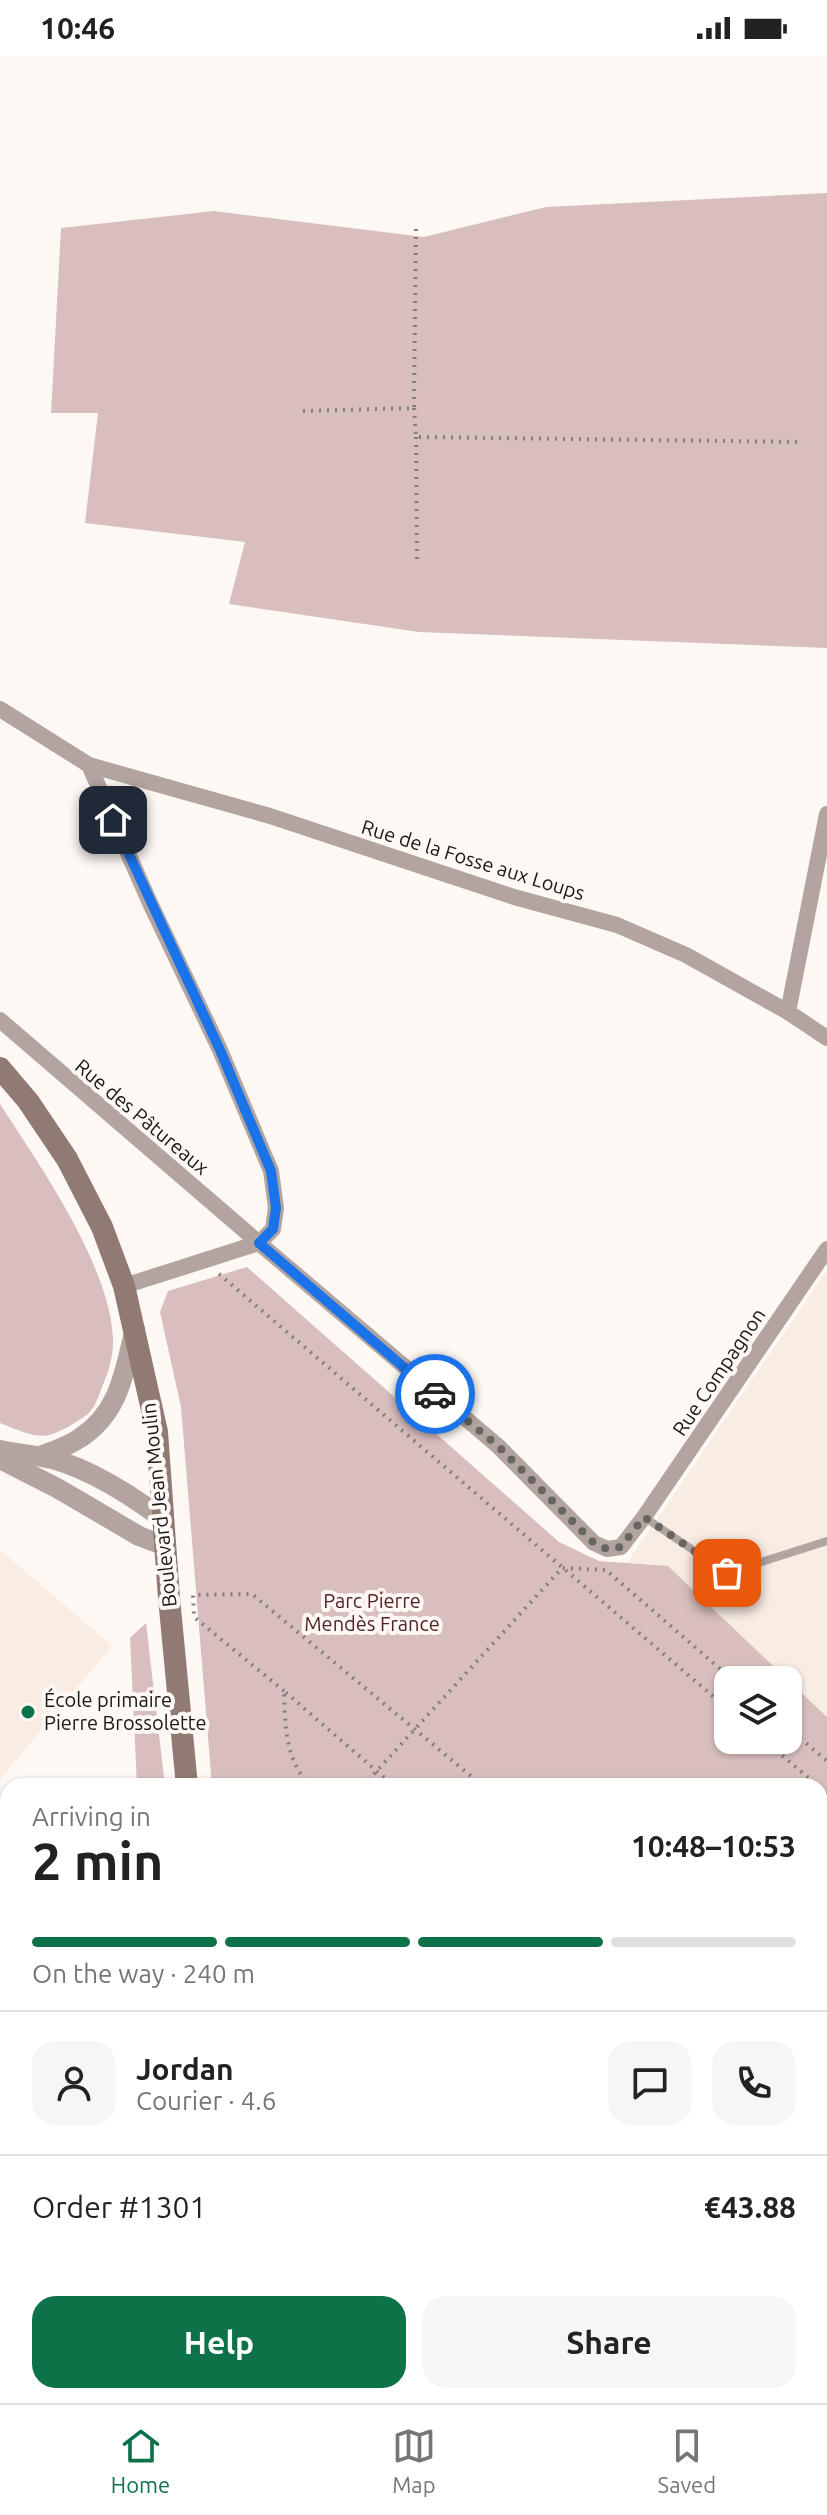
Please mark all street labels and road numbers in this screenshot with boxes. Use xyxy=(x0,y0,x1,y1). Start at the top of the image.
street label: Rue de la Fosse aux Loups xyxy=(359,815,588,904)
street label: Rue des Pâtureaux xyxy=(71,1054,214,1179)
street label: Rue Compagnon xyxy=(667,1304,770,1440)
street label: Boulevard Jean Moulin xyxy=(136,1402,181,1608)

